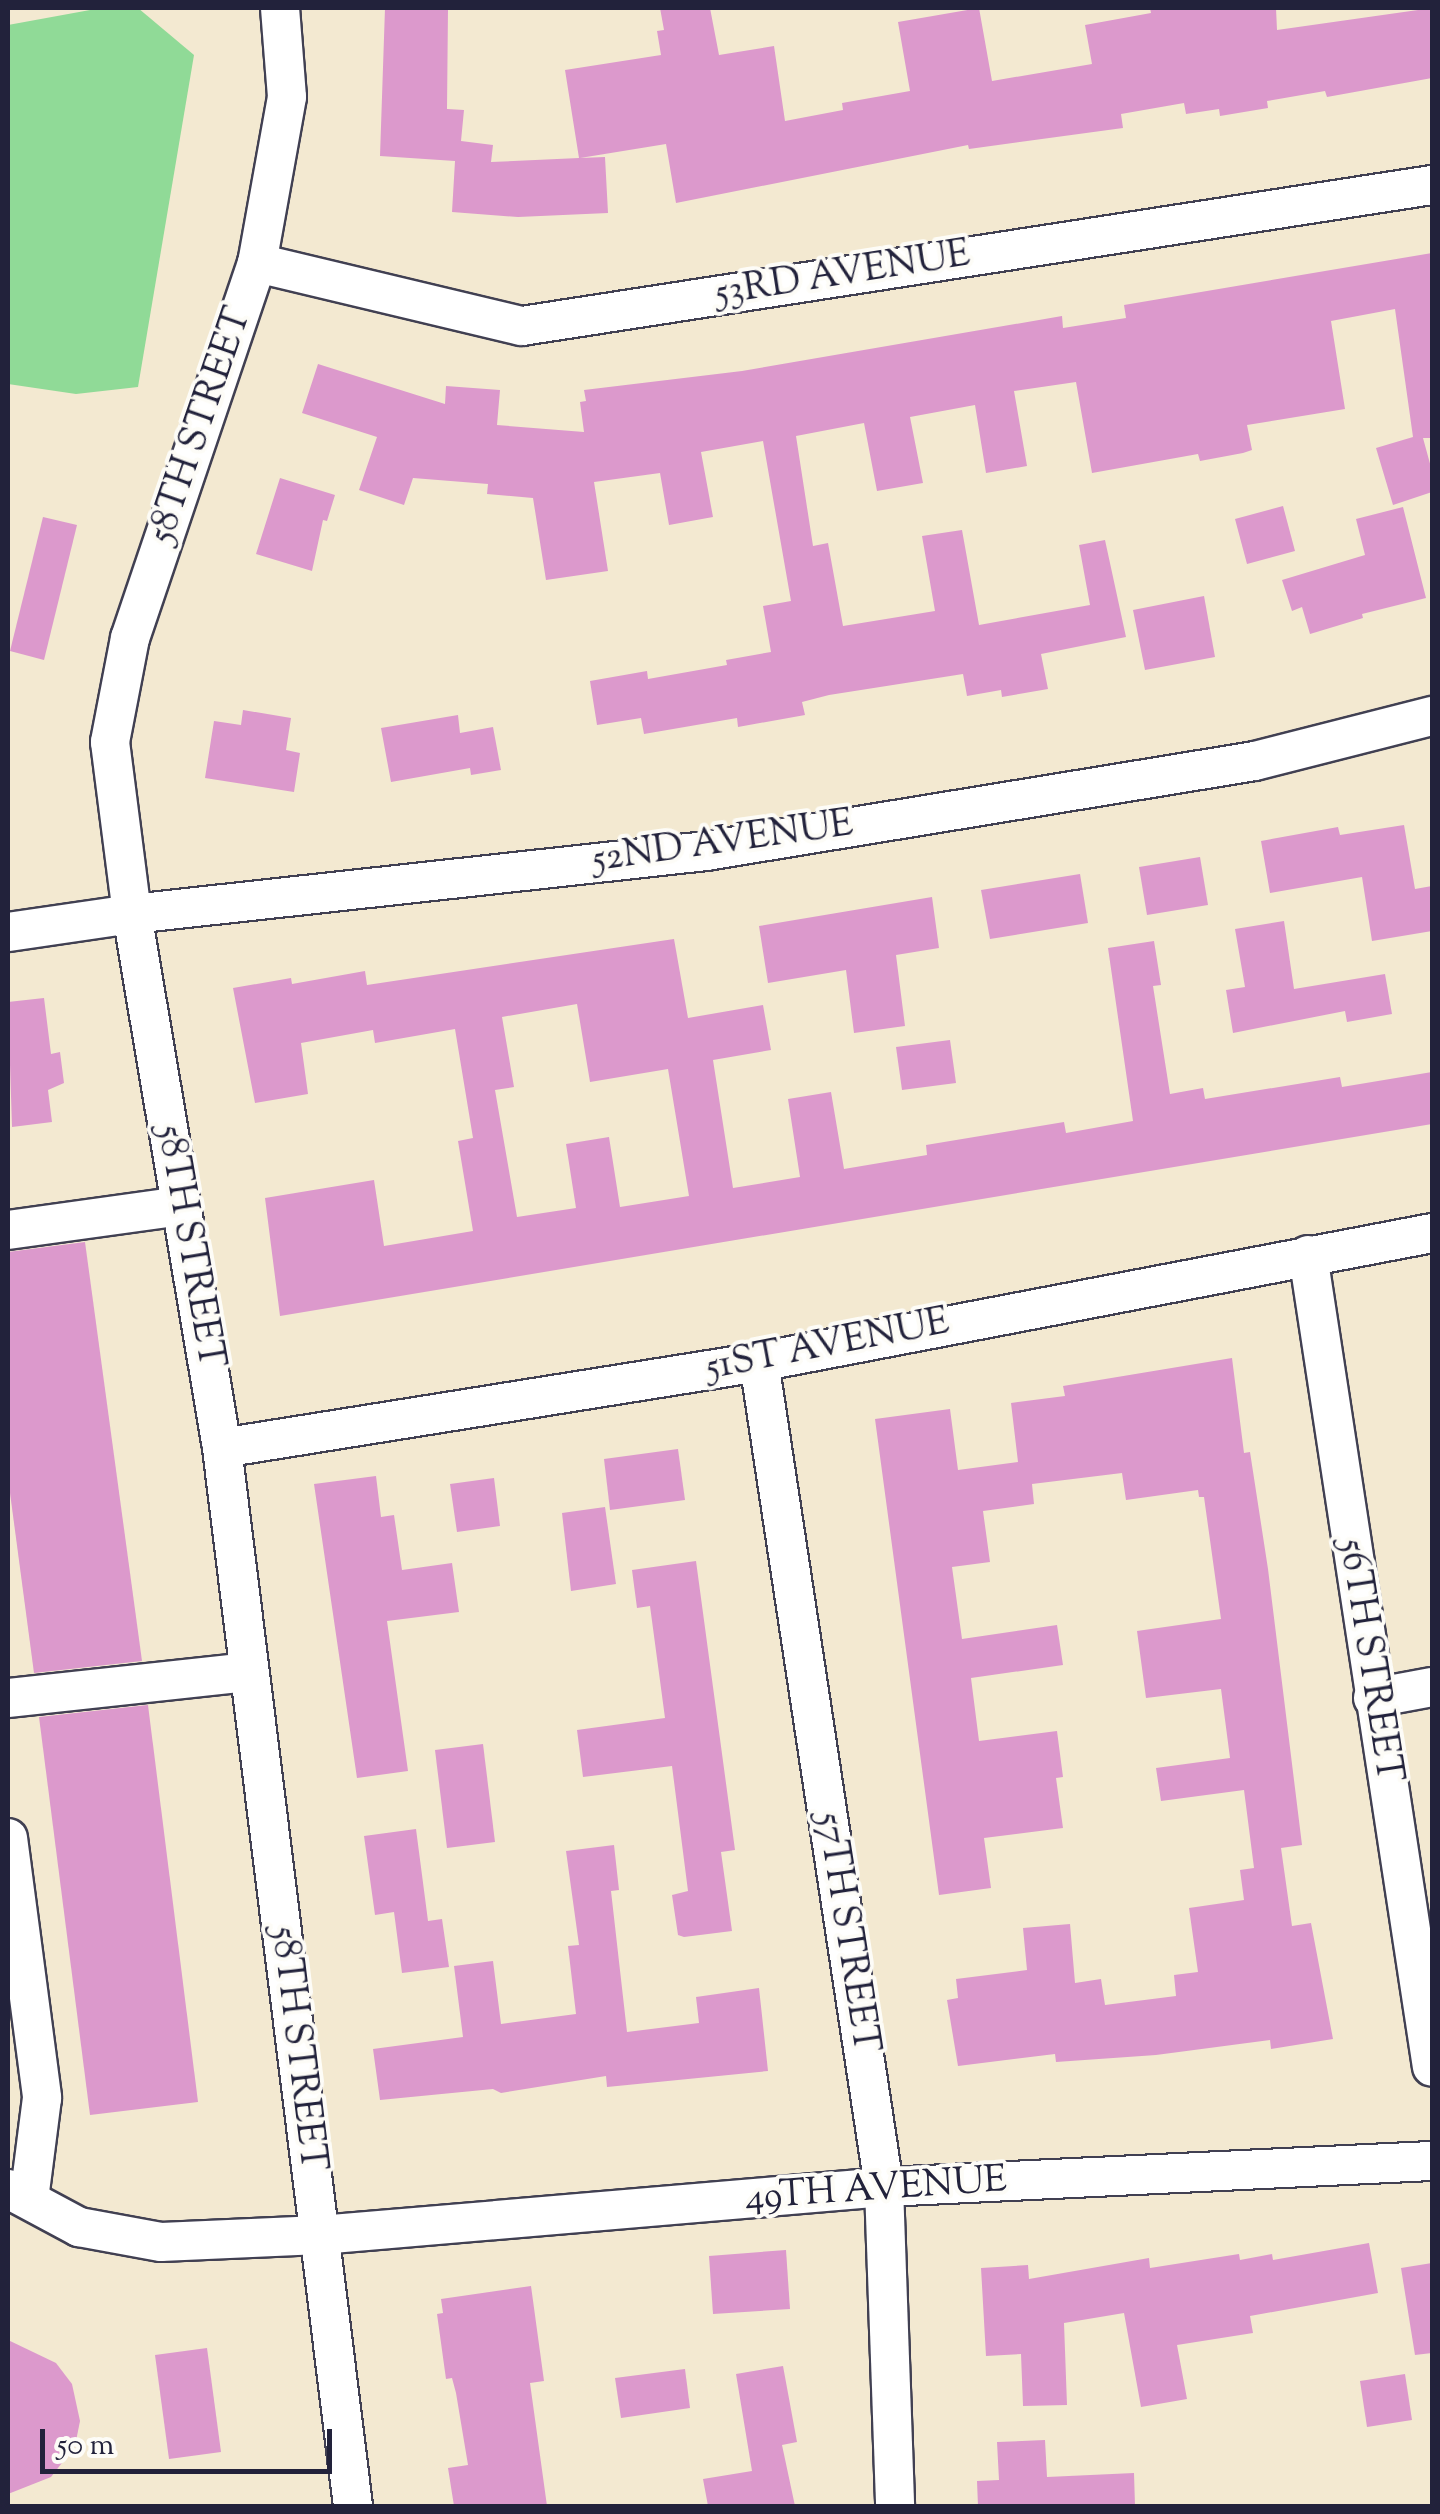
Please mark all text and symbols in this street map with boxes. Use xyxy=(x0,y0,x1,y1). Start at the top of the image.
street label: 53RD AVENUE xyxy=(712,233,974,319)
street label: 58TH STREET xyxy=(140,302,264,550)
street label: 52ND AVENUE xyxy=(590,803,856,885)
street label: 58TH STREET xyxy=(144,1122,232,1372)
street label: 51ST AVENUE xyxy=(703,1301,953,1393)
street label: 56TH STREET xyxy=(1326,1536,1410,1786)
street label: 57TH STREET xyxy=(803,1810,887,2056)
street label: 58TH STREET xyxy=(258,1924,334,2174)
street label: 49TH AVENUE xyxy=(744,2159,1008,2223)
scale bar xyxy=(45,2409,338,2471)
text: 50 m xyxy=(57,2425,114,2468)

